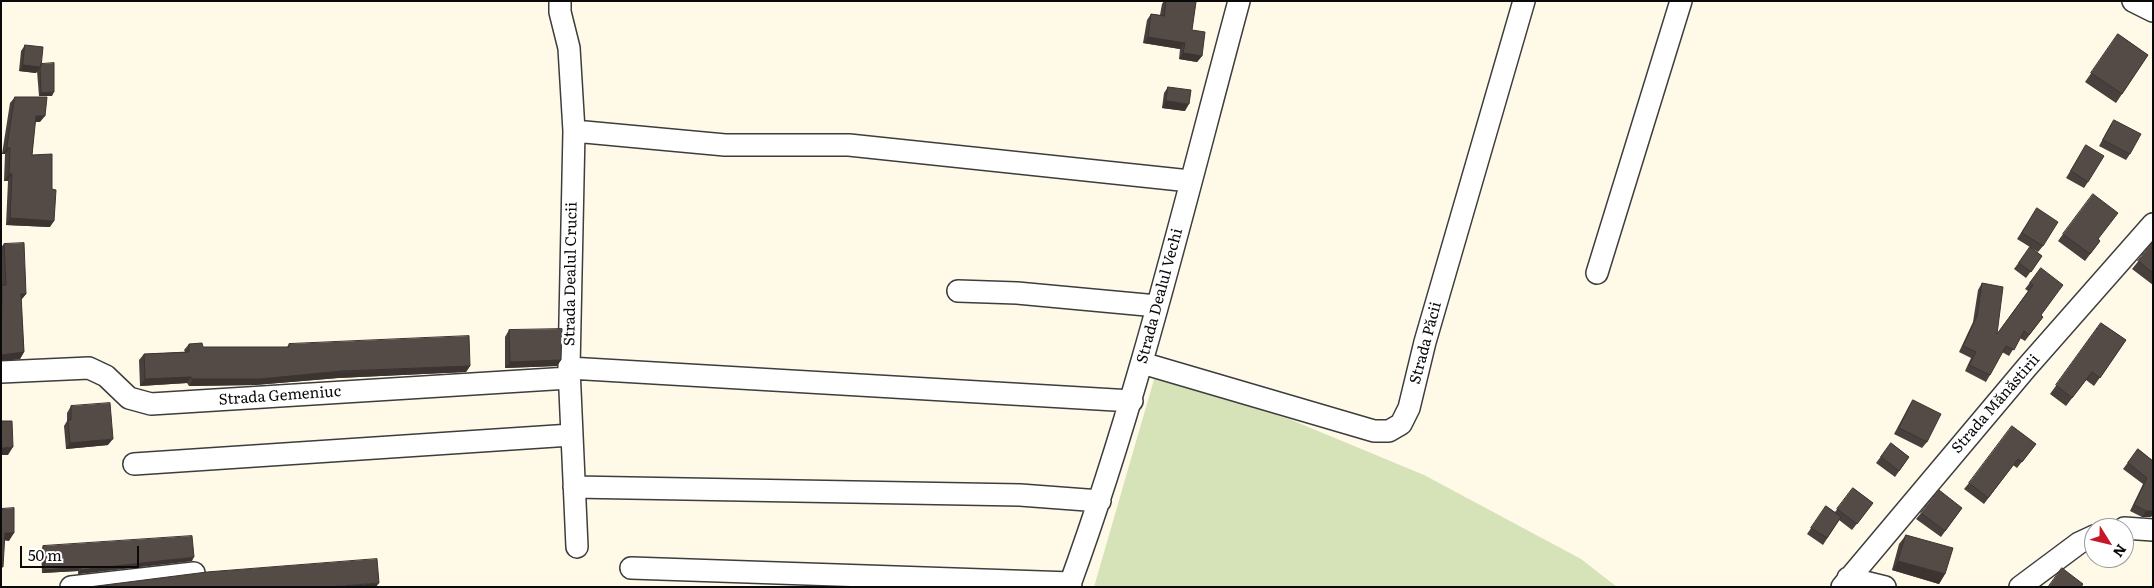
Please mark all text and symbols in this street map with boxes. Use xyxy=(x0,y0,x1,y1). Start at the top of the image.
street label: Strada Dealul Crucii xyxy=(561,202,581,346)
street label: Strada Dealul Vechi xyxy=(1133,226,1187,366)
street label: Strada Păcii xyxy=(1406,300,1446,386)
street label: Strada Mănăstirii xyxy=(1948,351,2044,457)
street label: Strada Gemeniuc xyxy=(218,383,342,409)
north arrow xyxy=(2084,518,2134,568)
scale bar xyxy=(22,536,141,568)
text: N xyxy=(2109,541,2132,562)
text: 50 m xyxy=(28,543,62,566)

